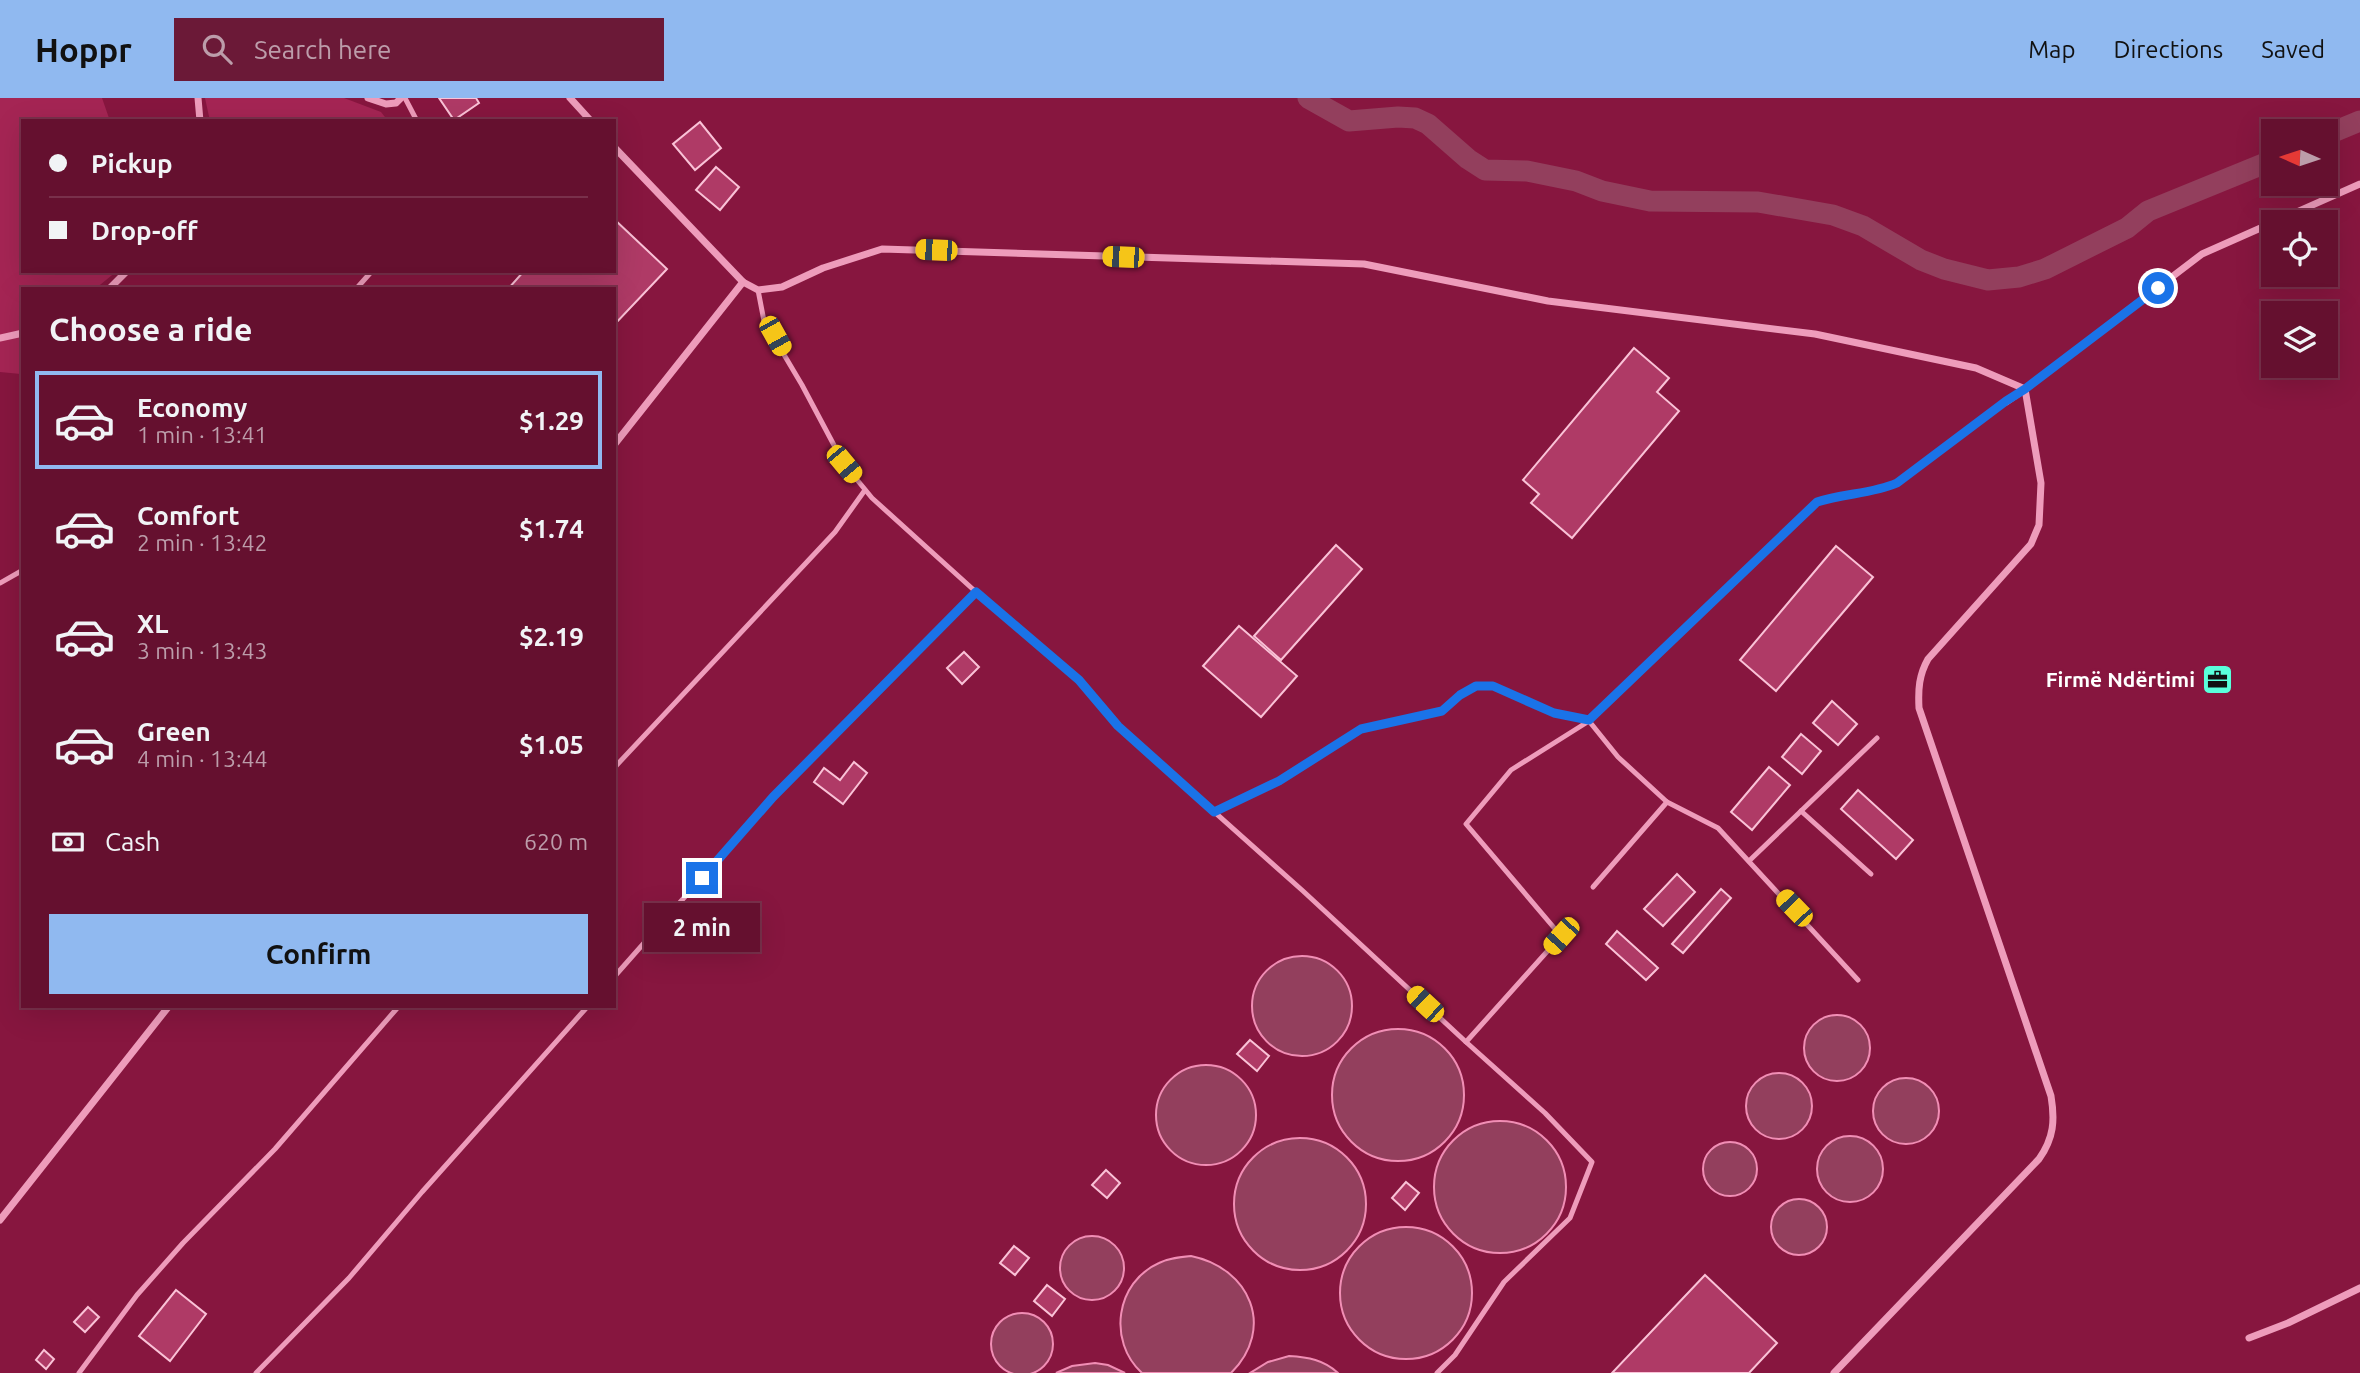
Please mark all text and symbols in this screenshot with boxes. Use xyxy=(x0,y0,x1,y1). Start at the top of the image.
search box xyxy=(174,18,664,81)
icon: search xyxy=(198,30,236,68)
text: Hoppr xyxy=(35,31,132,68)
text: Search here xyxy=(254,35,391,64)
text: Map xyxy=(2028,36,2075,63)
text: Directions xyxy=(2113,36,2223,63)
text: Saved xyxy=(2261,36,2325,63)
north arrow xyxy=(2261,119,2338,196)
map controls xyxy=(2261,119,2338,378)
text: Pickup xyxy=(91,149,173,178)
button: locate xyxy=(2261,210,2338,287)
text: Drop-off xyxy=(91,216,198,245)
car xyxy=(915,239,958,261)
car xyxy=(1102,246,1145,268)
route start xyxy=(2142,272,2174,304)
button: layers xyxy=(2261,301,2338,378)
text: Choose a ride xyxy=(49,311,252,347)
car xyxy=(756,313,795,359)
icon: car xyxy=(53,389,116,452)
text: Economy xyxy=(137,393,247,422)
text: $1.29 xyxy=(519,406,584,435)
text: 1 min · 13:41 xyxy=(137,422,268,447)
car xyxy=(823,441,866,487)
icon: car xyxy=(53,497,116,560)
text: Comfort xyxy=(137,501,240,530)
text: $1.74 xyxy=(519,514,584,543)
text: 2 min · 13:42 xyxy=(137,530,268,555)
icon: car xyxy=(53,605,116,668)
text: XL xyxy=(137,609,168,638)
text: $2.19 xyxy=(519,622,584,651)
text: 3 min · 13:43 xyxy=(137,638,268,663)
office icon: Firmë Ndërtimi xyxy=(2201,662,2235,696)
place label: Firmë Ndërtimi xyxy=(2046,667,2195,691)
icon: car xyxy=(53,713,116,776)
text: Green xyxy=(137,717,211,746)
text: $1.05 xyxy=(519,730,584,759)
text: 4 min · 13:44 xyxy=(137,746,268,771)
icon: cash xyxy=(49,823,87,861)
text: Cash xyxy=(105,827,160,856)
text: 620 m xyxy=(524,829,588,854)
route end xyxy=(686,862,718,894)
car xyxy=(1772,886,1817,930)
callout: 2 min xyxy=(644,902,760,952)
car xyxy=(1540,913,1583,959)
button: Confirm xyxy=(49,914,588,994)
text: 2 min xyxy=(673,915,731,940)
car xyxy=(1403,982,1448,1026)

